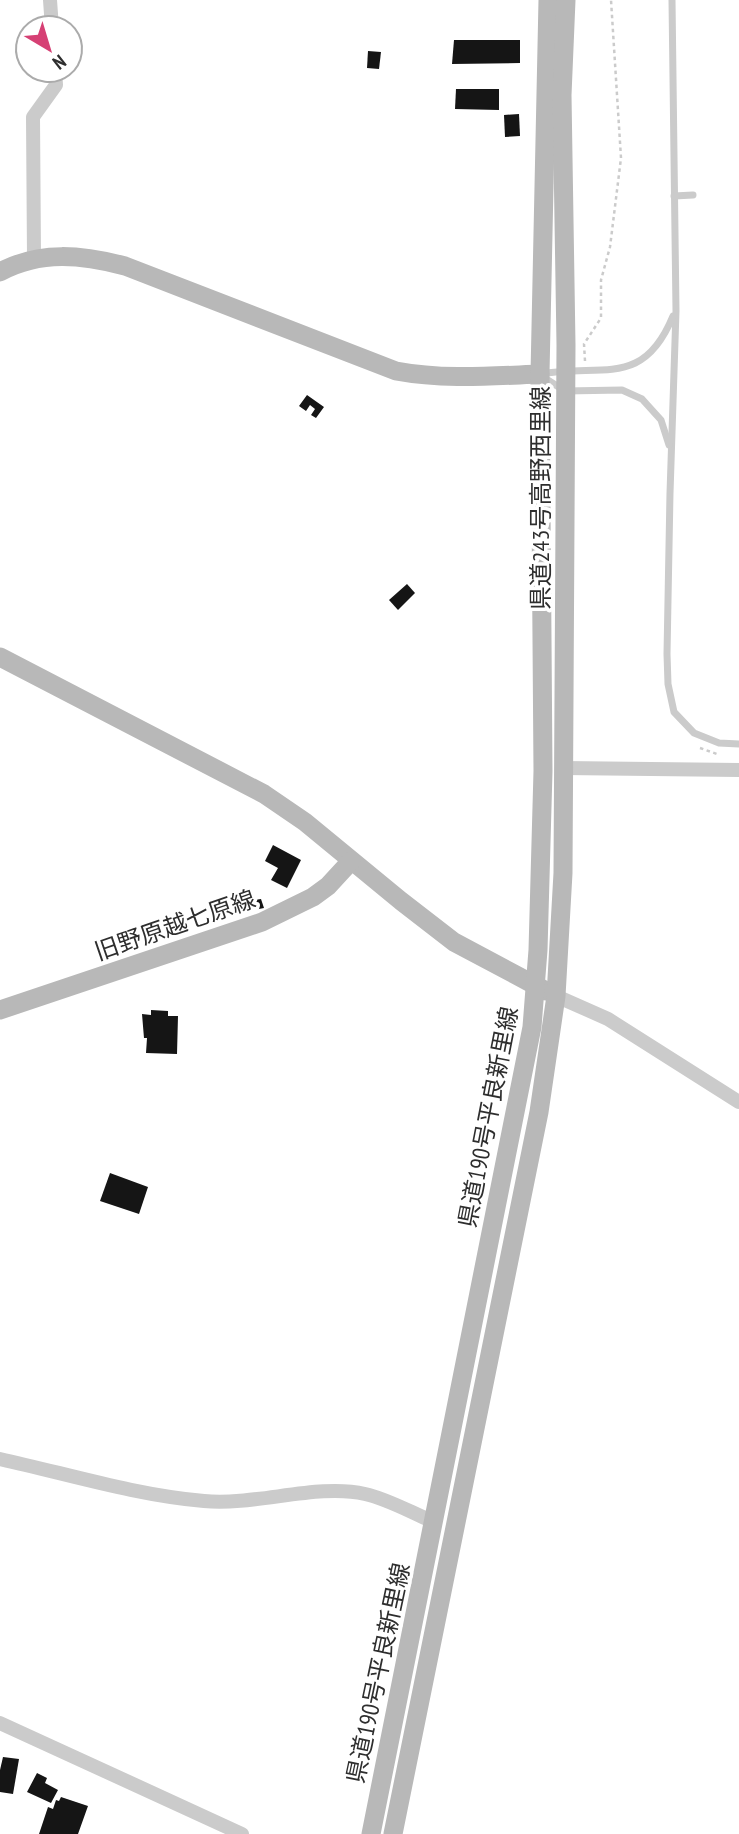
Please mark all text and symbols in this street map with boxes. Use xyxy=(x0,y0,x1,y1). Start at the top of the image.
north arrow xyxy=(14,14,84,84)
text: N xyxy=(48,50,71,75)
street label: 県道243号高野西里線 xyxy=(525,386,556,610)
street label: 旧野原越七原線 xyxy=(91,883,259,967)
street label: 県道190号平良新里線 xyxy=(451,1004,525,1230)
street label: 県道190号平良新里線 xyxy=(340,1560,416,1786)

